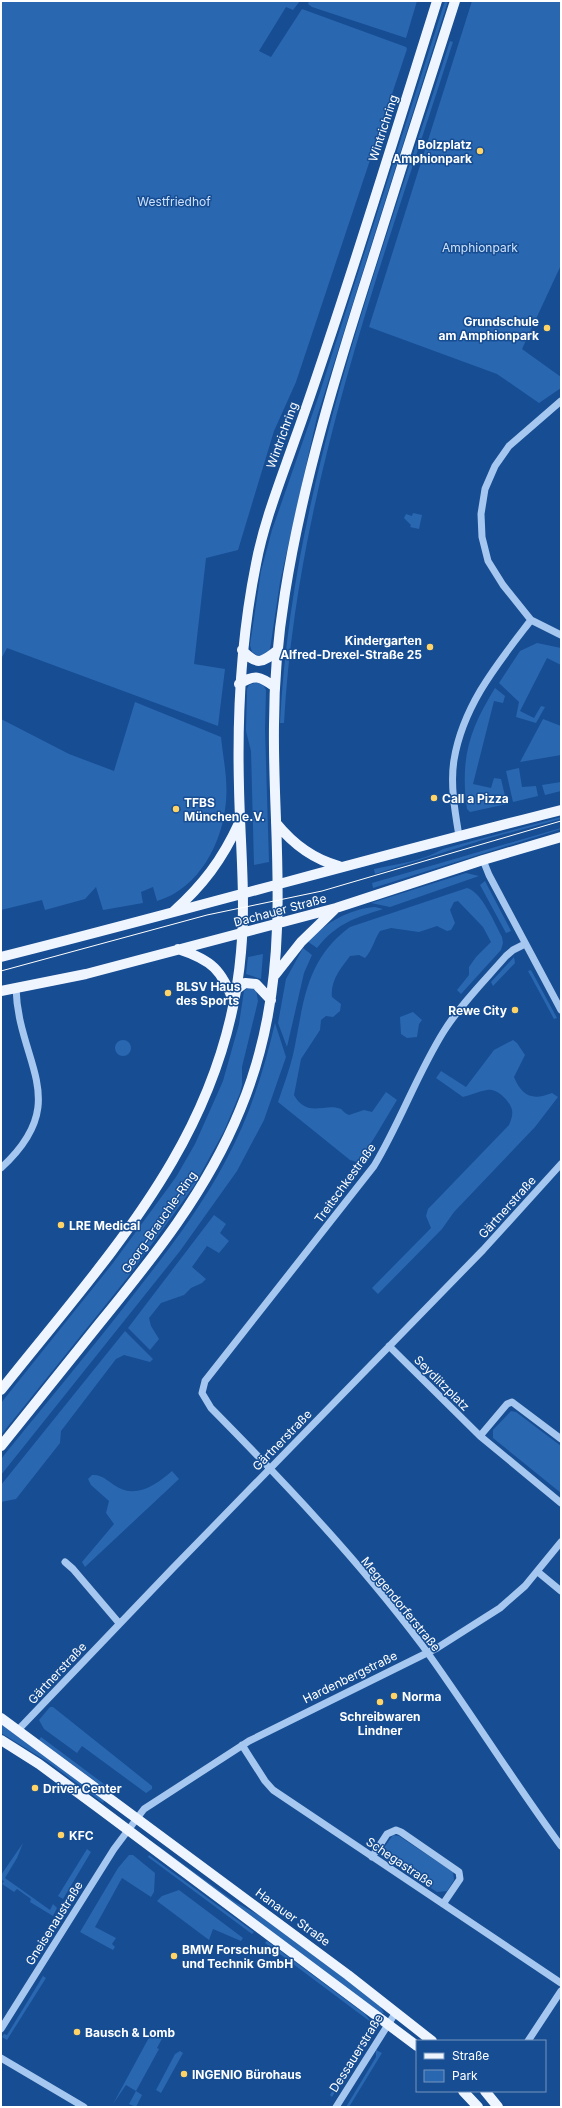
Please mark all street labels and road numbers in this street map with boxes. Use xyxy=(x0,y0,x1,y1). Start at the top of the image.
street label: Wintrichring xyxy=(365,93,401,163)
street label: Wintrichring xyxy=(263,400,301,470)
street label: Dachauer Straße xyxy=(232,890,328,930)
street label: Treitschkestraße xyxy=(311,1140,379,1226)
street label: Georg-Brauchle-Ring xyxy=(118,1168,200,1276)
street label: Gärtnerstraße xyxy=(475,1173,539,1241)
street label: Seydlitzplatz xyxy=(411,1352,473,1414)
street label: Gärtnerstraße xyxy=(249,1406,315,1474)
street label: Meggendorferstraße xyxy=(358,1554,444,1654)
street label: Gärtnerstraße xyxy=(25,1639,89,1707)
street label: Hardenbergstraße xyxy=(300,1648,400,1706)
street label: Schegastraße xyxy=(363,1834,437,1890)
street label: Gneisenaustraße xyxy=(22,1878,86,1968)
street label: Hanauer Straße xyxy=(253,1885,333,1949)
street label: Dessauerstraße xyxy=(326,2011,386,2095)

